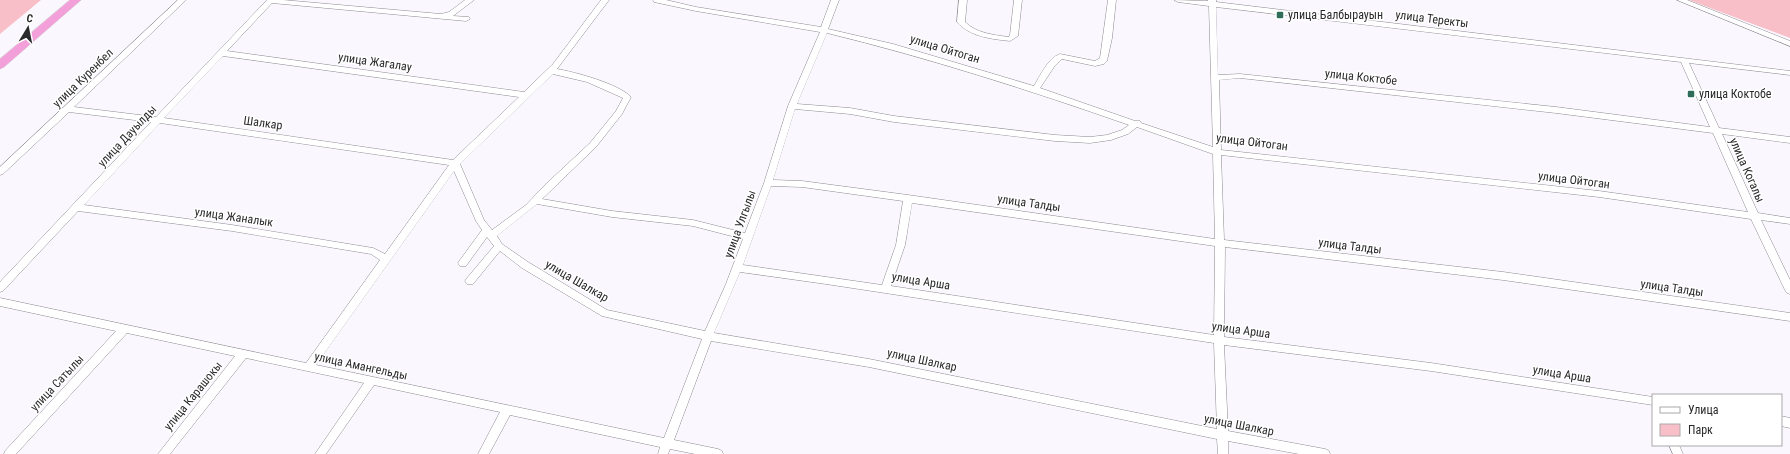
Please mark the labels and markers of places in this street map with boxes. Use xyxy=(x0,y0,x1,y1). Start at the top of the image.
place label: улица Балбырауын xyxy=(1288,8,1383,22)
marker: улица Балбырауын xyxy=(1275,10,1285,20)
place label: улица Коктобе xyxy=(1699,87,1772,101)
marker: улица Коктобе xyxy=(1686,89,1696,99)

